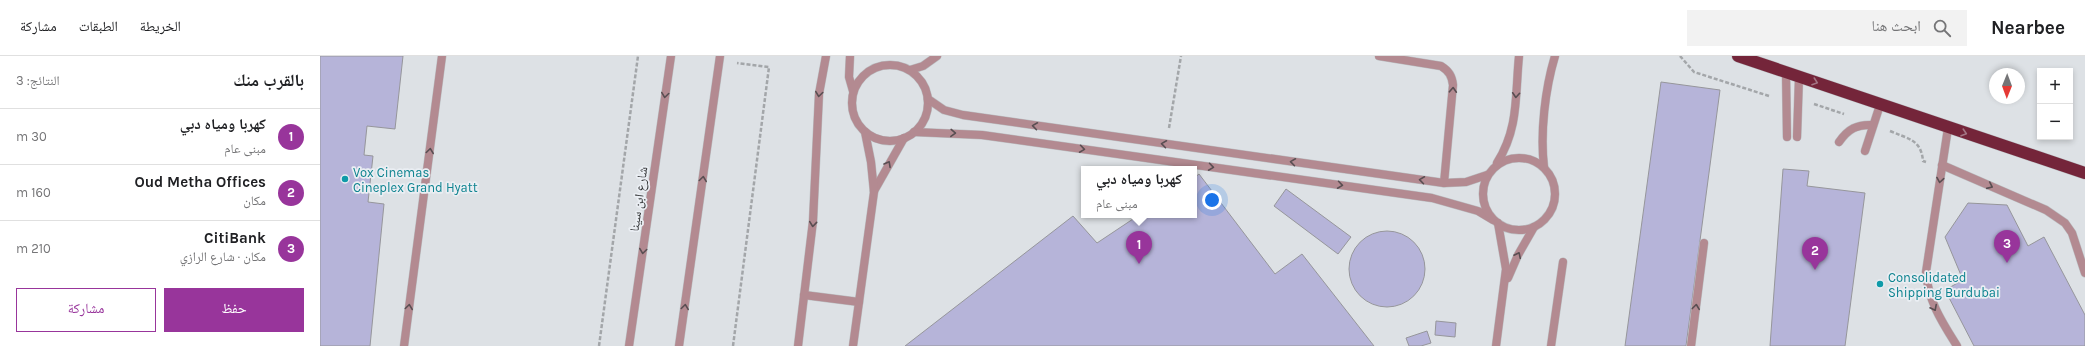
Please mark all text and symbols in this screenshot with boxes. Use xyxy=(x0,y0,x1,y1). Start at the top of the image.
search box xyxy=(1687,10,1967,46)
text: ابحث هنا xyxy=(1872,17,1921,35)
icon: search xyxy=(1931,17,1953,39)
text: Nearbee xyxy=(1991,17,2065,39)
text: مشاركة xyxy=(20,18,57,35)
text: الطبقات xyxy=(79,18,118,35)
text: الخريطة xyxy=(140,18,181,35)
north arrow xyxy=(1989,68,2025,104)
map controls xyxy=(2037,68,2073,140)
button: + xyxy=(2037,68,2073,104)
text: بالقرب منك xyxy=(233,70,304,90)
text: النتائج: 3 xyxy=(16,73,60,88)
one-way arrow xyxy=(1811,78,1818,86)
one-way arrow xyxy=(1448,87,1457,93)
one-way arrow xyxy=(815,91,824,97)
one-way arrow xyxy=(661,92,670,98)
one-way arrow xyxy=(1512,92,1520,98)
button: − xyxy=(2037,104,2073,140)
text: كهربا ومياه دبي xyxy=(180,115,266,133)
one-way arrow xyxy=(1032,122,1039,131)
text: 30 m xyxy=(16,129,47,144)
text: 1 xyxy=(289,129,293,144)
one-way arrow xyxy=(950,129,956,137)
one-way arrow xyxy=(1961,129,1968,137)
one-way arrow xyxy=(1161,140,1167,149)
text: مبنى عام xyxy=(224,141,266,156)
one-way arrow xyxy=(1079,144,1085,153)
one-way arrow xyxy=(425,148,434,154)
one-way arrow xyxy=(1290,158,1296,167)
one-way arrow xyxy=(884,161,891,168)
one-way arrow xyxy=(1208,162,1214,171)
place label: Vox Cinemas Cineplex Grand Hyatt xyxy=(353,165,478,195)
street label: شارع ابن سينا xyxy=(627,166,652,233)
popup xyxy=(1081,166,1197,218)
text: كهربا ومياه دبي xyxy=(1096,170,1182,188)
text: Oud Metha Offices xyxy=(134,173,266,191)
marker: Vox Cinemas Cineplex Grand Hyatt xyxy=(340,174,350,184)
one-way arrow xyxy=(698,176,707,182)
one-way arrow xyxy=(1419,176,1425,185)
one-way arrow xyxy=(1936,177,1945,183)
one-way arrow xyxy=(1337,180,1343,189)
one-way arrow xyxy=(1986,181,1994,189)
text: 160 m xyxy=(16,185,51,200)
text: 2 xyxy=(287,185,295,200)
your location xyxy=(1202,190,1222,210)
text: مكان xyxy=(243,193,266,208)
text: مبنى عام xyxy=(1096,196,1138,211)
one-way arrow xyxy=(809,221,818,227)
text: CitiBank xyxy=(204,229,266,247)
pin: 3 xyxy=(1994,230,2020,263)
pin: 1 xyxy=(1126,231,1152,264)
pin: 2 xyxy=(1802,237,1828,270)
text: 210 m xyxy=(16,241,51,256)
text: 3 xyxy=(287,241,295,256)
one-way arrow xyxy=(639,248,648,254)
text: مكان · شارع الرازي xyxy=(180,249,266,264)
one-way arrow xyxy=(1513,252,1521,259)
place label: Consolidated Shipping Burdubai xyxy=(1888,270,2000,300)
marker: Consolidated Shipping Burdubai xyxy=(1875,279,1885,289)
button: مشاركة xyxy=(16,288,156,332)
button: حفظ xyxy=(164,288,304,332)
one-way arrow xyxy=(404,304,413,310)
one-way arrow xyxy=(680,304,689,310)
one-way arrow xyxy=(1691,304,1700,310)
one-way arrow xyxy=(1930,304,1937,311)

